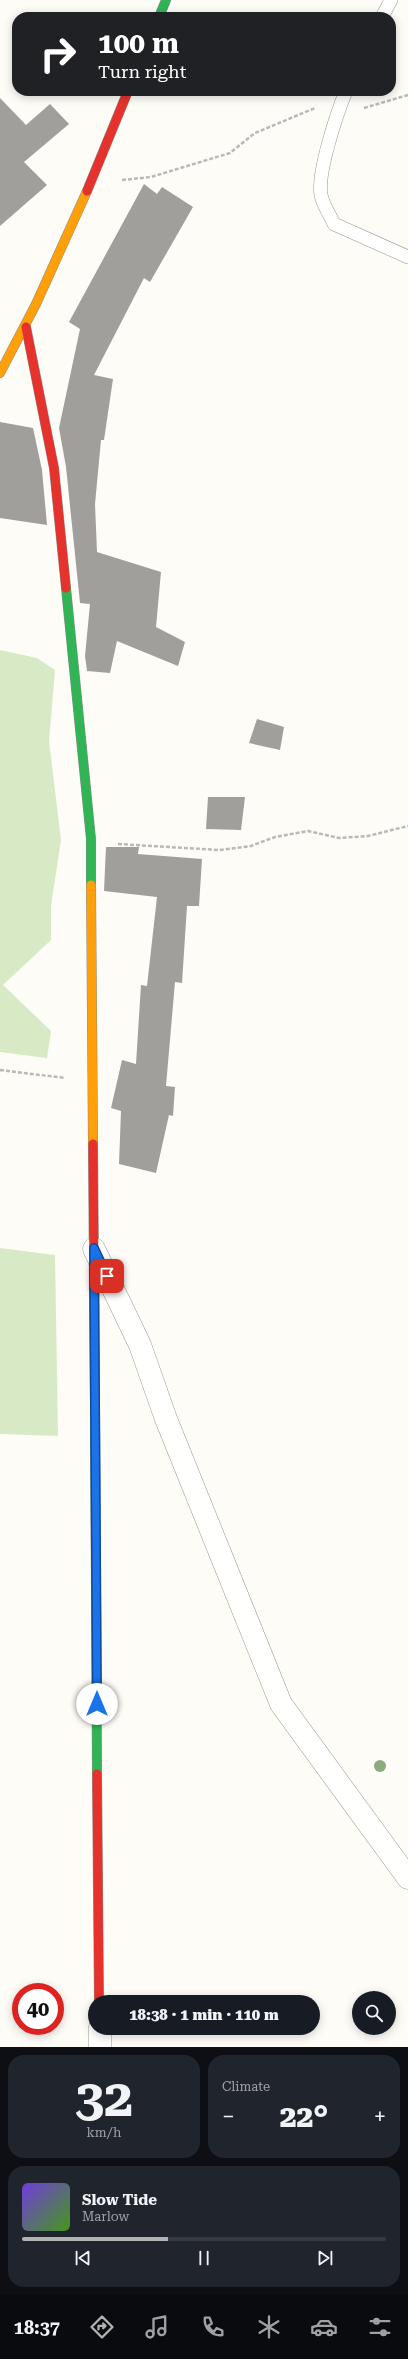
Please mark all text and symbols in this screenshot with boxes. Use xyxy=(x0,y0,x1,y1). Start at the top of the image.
text: 100 m xyxy=(98,27,179,60)
icon: right xyxy=(32,28,84,80)
text: Turn right xyxy=(98,61,186,82)
pin xyxy=(90,1259,124,1293)
icon: arrive xyxy=(96,1265,118,1287)
position arrow xyxy=(76,1683,118,1725)
speed limit sign: 40 xyxy=(12,1983,64,2035)
map controls xyxy=(352,1991,396,2035)
button: search xyxy=(352,1991,396,2035)
text: 18:38 · 1 min · 110 m xyxy=(129,2006,279,2024)
text: 32 xyxy=(75,2068,133,2129)
text: Climate xyxy=(222,2079,270,2094)
text: 22° xyxy=(280,2099,328,2134)
text: − xyxy=(222,2104,234,2129)
text: + xyxy=(374,2104,386,2129)
text: km/h xyxy=(87,2125,121,2140)
text: Slow Tide xyxy=(82,2191,157,2209)
text: Marlow xyxy=(82,2209,129,2224)
icon: previous xyxy=(72,2247,94,2269)
icon: pause xyxy=(193,2247,215,2269)
icon: next xyxy=(314,2247,336,2269)
icon: directions xyxy=(88,2313,116,2341)
icon: music xyxy=(143,2313,171,2341)
icon: phone xyxy=(199,2313,227,2341)
icon: climate xyxy=(255,2313,283,2341)
icon: car xyxy=(310,2313,338,2341)
icon: filters xyxy=(366,2313,394,2341)
text: 18:37 xyxy=(14,2317,60,2338)

